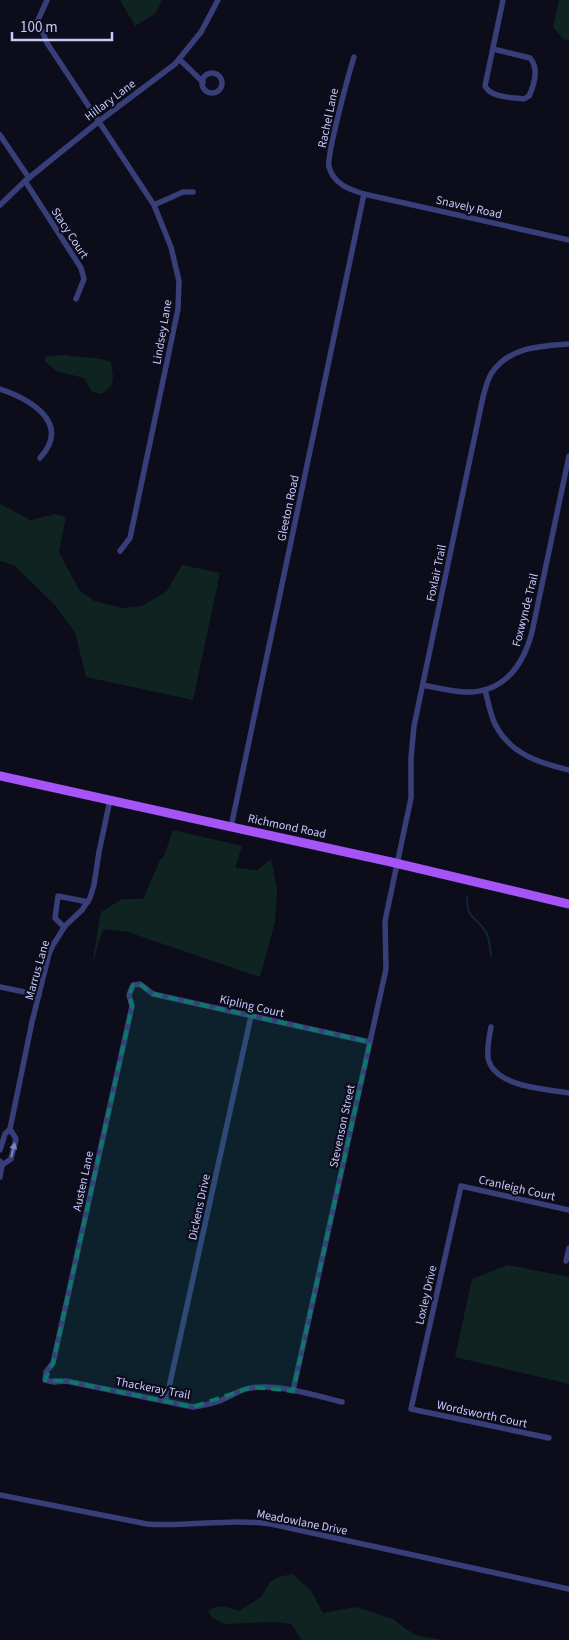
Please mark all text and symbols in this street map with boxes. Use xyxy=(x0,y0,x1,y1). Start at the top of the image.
scale bar xyxy=(12,10,112,42)
text: 100 m xyxy=(20,17,58,38)
street label: Hillary Lane xyxy=(81,76,139,125)
street label: Rachel Lane xyxy=(314,87,343,150)
street label: Snavely Road xyxy=(434,192,504,223)
street label: Stacy Court xyxy=(47,204,92,262)
street label: Lindsey Lane xyxy=(148,298,177,366)
street label: Gleeton Road xyxy=(273,473,304,543)
street label: Foxlair Trail xyxy=(422,543,451,603)
street label: Foxwynde Trail xyxy=(508,572,543,649)
street label: Richmond Road xyxy=(246,810,328,843)
street label: Marrus Lane xyxy=(21,938,54,1002)
street label: Kipling Court xyxy=(218,991,286,1022)
street label: Stevenson Street xyxy=(325,1083,360,1169)
one-way arrow xyxy=(9,1143,17,1158)
street label: Austen Lane xyxy=(69,1149,98,1213)
street label: Cranleigh Court xyxy=(477,1171,557,1206)
street label: Dickens Drive xyxy=(184,1172,215,1242)
street label: Loxley Drive xyxy=(411,1264,442,1326)
street label: Thackeray Trail xyxy=(114,1373,192,1404)
street label: Wordsworth Court xyxy=(435,1397,529,1432)
street label: Meadowlane Drive xyxy=(255,1505,349,1540)

